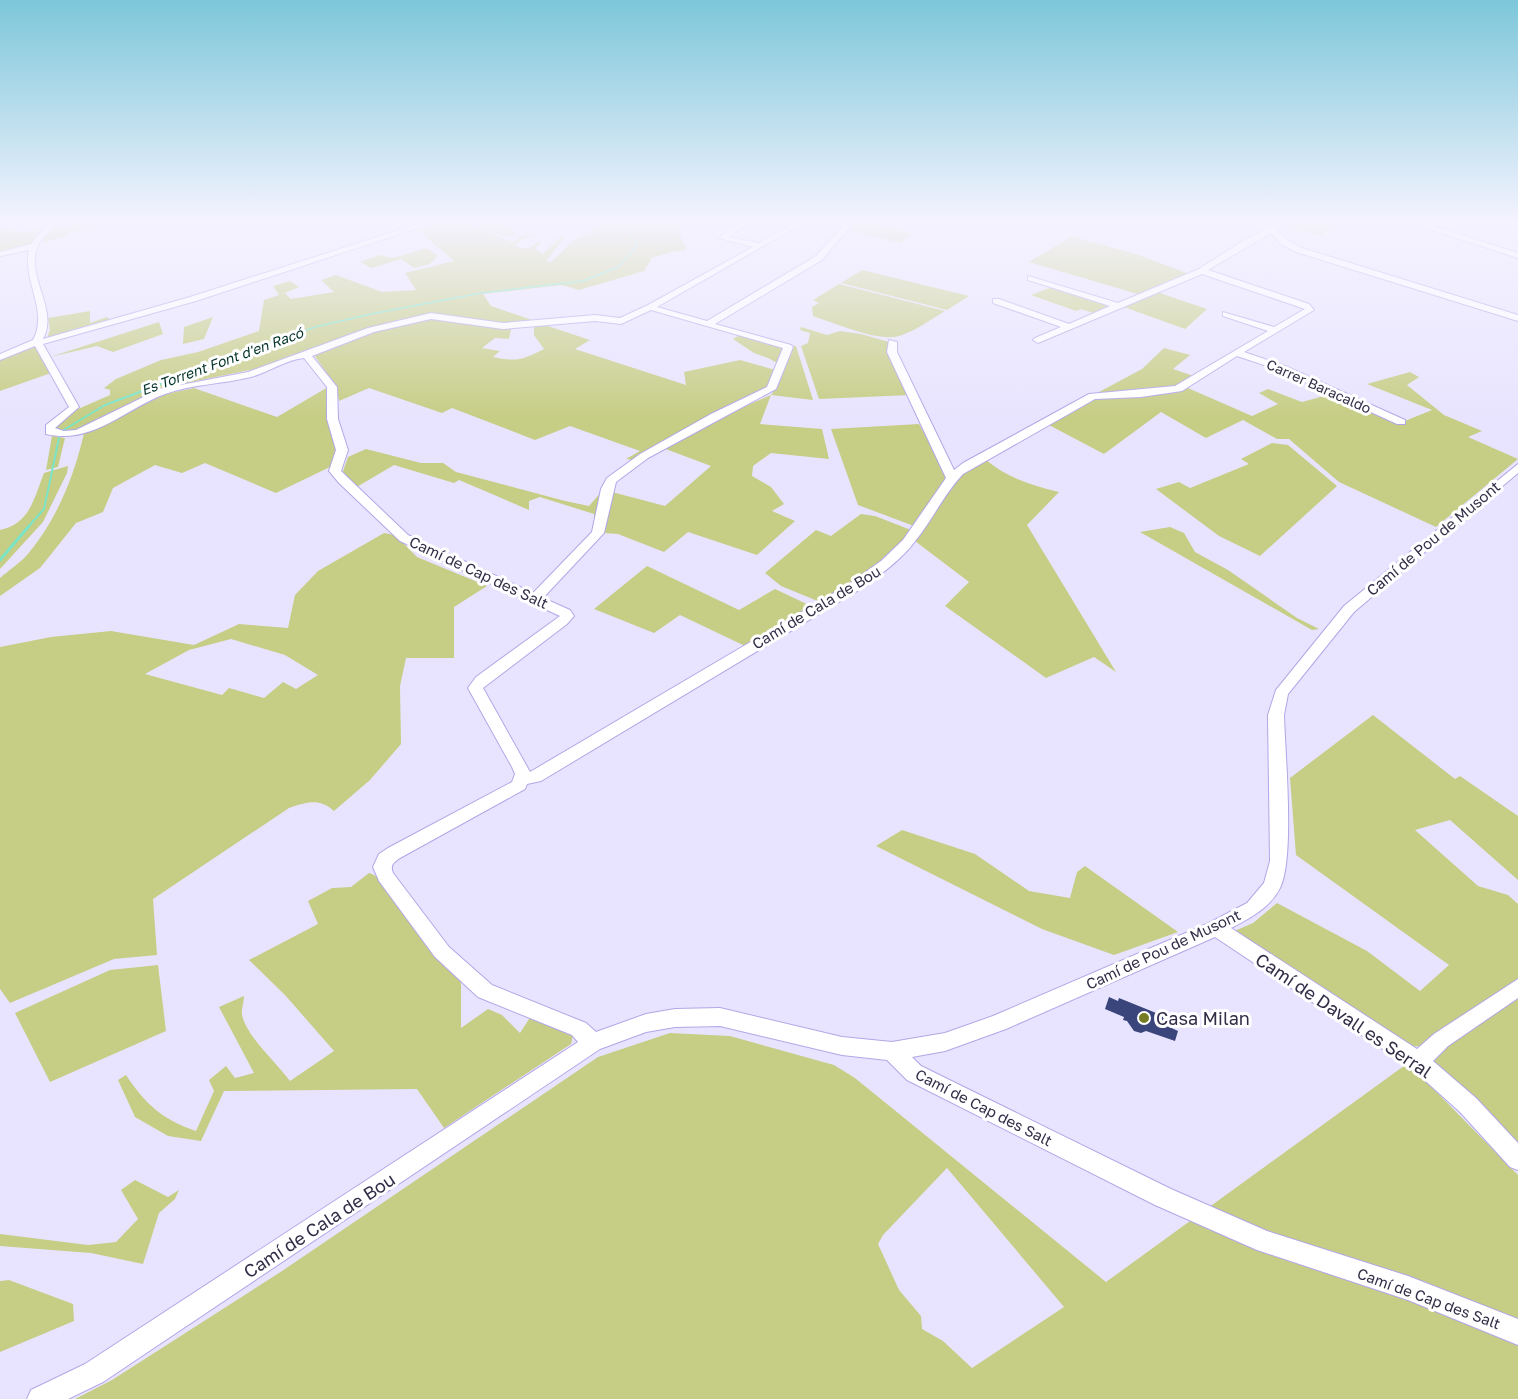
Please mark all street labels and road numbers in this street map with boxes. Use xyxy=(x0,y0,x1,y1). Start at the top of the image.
street label: Carrer Baracaldo xyxy=(1264,355,1374,417)
street label: Camí de Pou de Musont xyxy=(1363,477,1503,599)
street label: Camí de Cap des Salt xyxy=(407,532,551,612)
street label: Camí de Cala de Bou xyxy=(748,561,884,653)
street label: Camí de Pou de Musont xyxy=(1083,905,1243,993)
street label: Camí de Davall es Serral xyxy=(1252,948,1437,1082)
street label: Camí de Cap des Salt xyxy=(913,1065,1055,1149)
street label: Camí de Cala de Bou xyxy=(239,1168,399,1282)
street label: Camí de Cap des Salt xyxy=(1355,1264,1503,1332)

